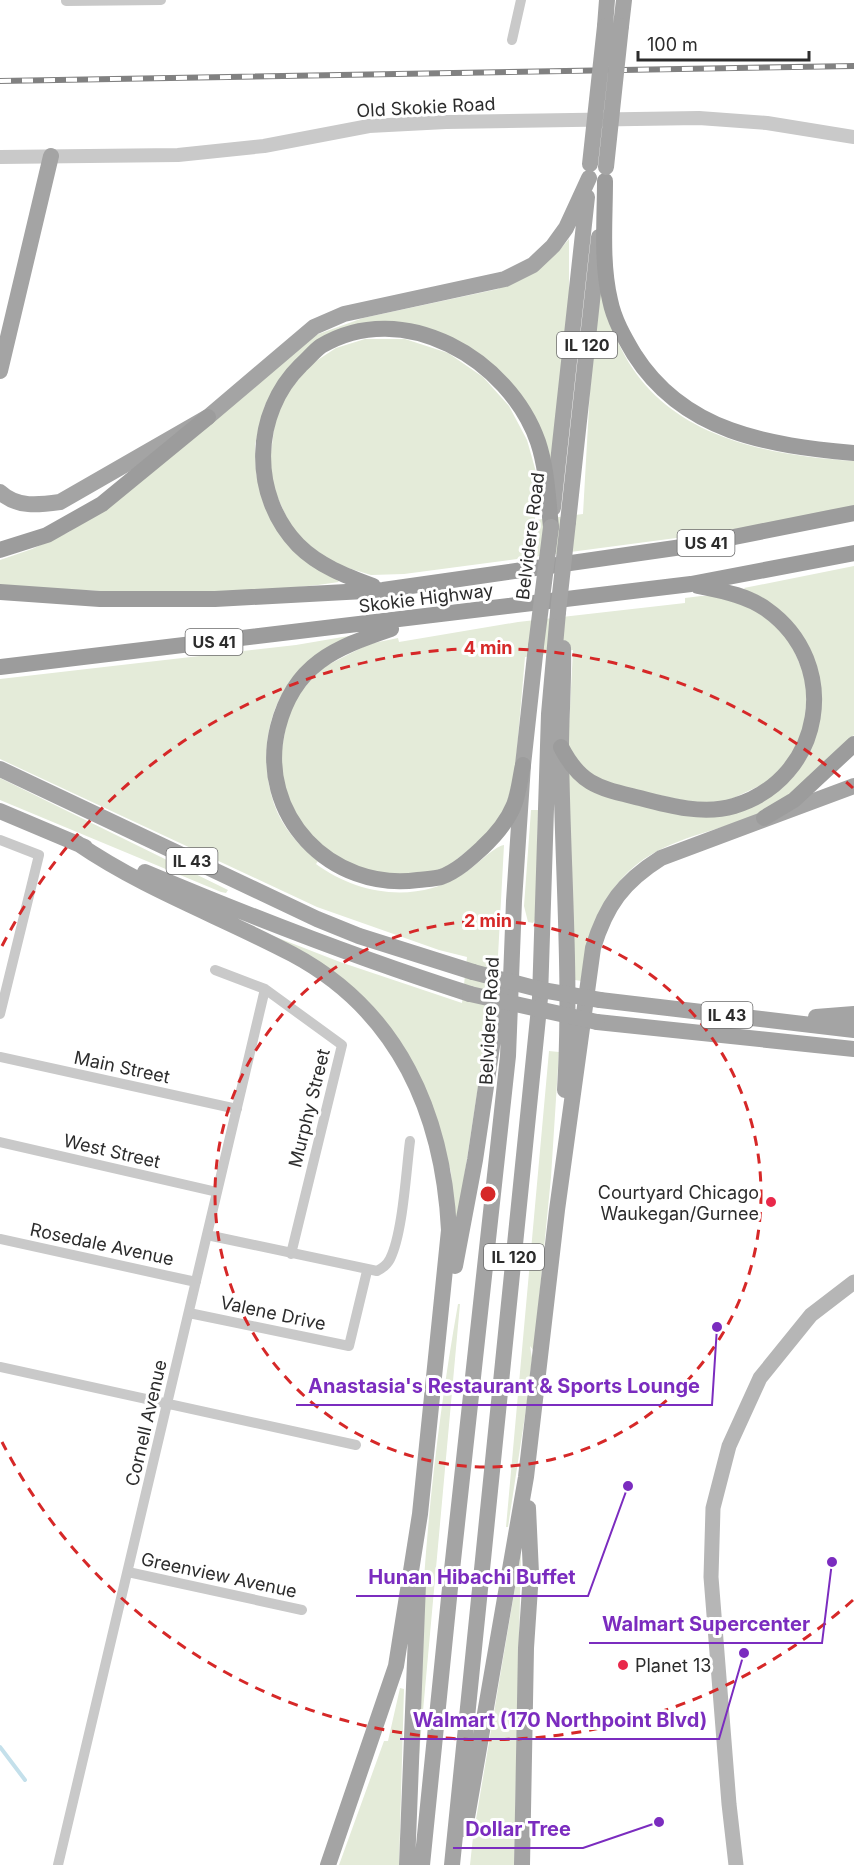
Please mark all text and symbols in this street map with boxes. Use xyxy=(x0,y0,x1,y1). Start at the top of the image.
scale bar xyxy=(638,24,809,62)
text: 100 m xyxy=(647,34,698,55)
street label: Old Skokie Road xyxy=(356,93,496,121)
road number: IL 120 xyxy=(557,332,617,358)
street label: Belvidere Road xyxy=(512,471,548,601)
road number: US 41 xyxy=(678,530,734,556)
street label: Skokie Highway xyxy=(357,579,495,617)
road number: US 41 xyxy=(186,629,242,655)
text: 4 min xyxy=(464,637,512,658)
road number: IL 43 xyxy=(166,848,218,874)
text: 2 min xyxy=(464,910,512,931)
street label: Belvidere Road xyxy=(475,956,503,1086)
road number: IL 43 xyxy=(702,1002,752,1028)
street label: Murphy Street xyxy=(284,1046,334,1169)
street label: Main Street xyxy=(72,1047,172,1087)
street label: West Street xyxy=(62,1130,162,1172)
place label: Courtyard Chicago Waukegan/Gurnee xyxy=(598,1182,759,1224)
centre of rings xyxy=(478,1184,498,1204)
marker: Courtyard Chicago Waukegan/Gurnee xyxy=(764,1195,778,1209)
street label: Rosedale Avenue xyxy=(28,1219,176,1269)
road number: IL 120 xyxy=(484,1244,544,1270)
street label: Valene Drive xyxy=(218,1292,328,1334)
street label: Cornell Avenue xyxy=(121,1358,171,1488)
callout: Anastasia's Restaurant & Sports Lounge xyxy=(296,1367,712,1405)
text: Anastasia's Restaurant & Sports Lounge xyxy=(308,1374,700,1398)
street label: Greenview Avenue xyxy=(139,1548,299,1602)
callout: Hunan Hibachi Buffet xyxy=(356,1558,588,1596)
text: Hunan Hibachi Buffet xyxy=(368,1565,576,1589)
callout: Walmart Supercenter xyxy=(589,1605,822,1643)
text: Walmart Supercenter xyxy=(602,1612,810,1636)
place label: Planet 13 xyxy=(635,1655,711,1676)
marker: Planet 13 xyxy=(616,1658,630,1672)
callout: Walmart (170 Northpoint Blvd) xyxy=(400,1701,719,1739)
text: Walmart (170 Northpoint Blvd) xyxy=(413,1708,707,1732)
callout: Dollar Tree xyxy=(453,1810,583,1848)
text: Dollar Tree xyxy=(465,1817,571,1841)

